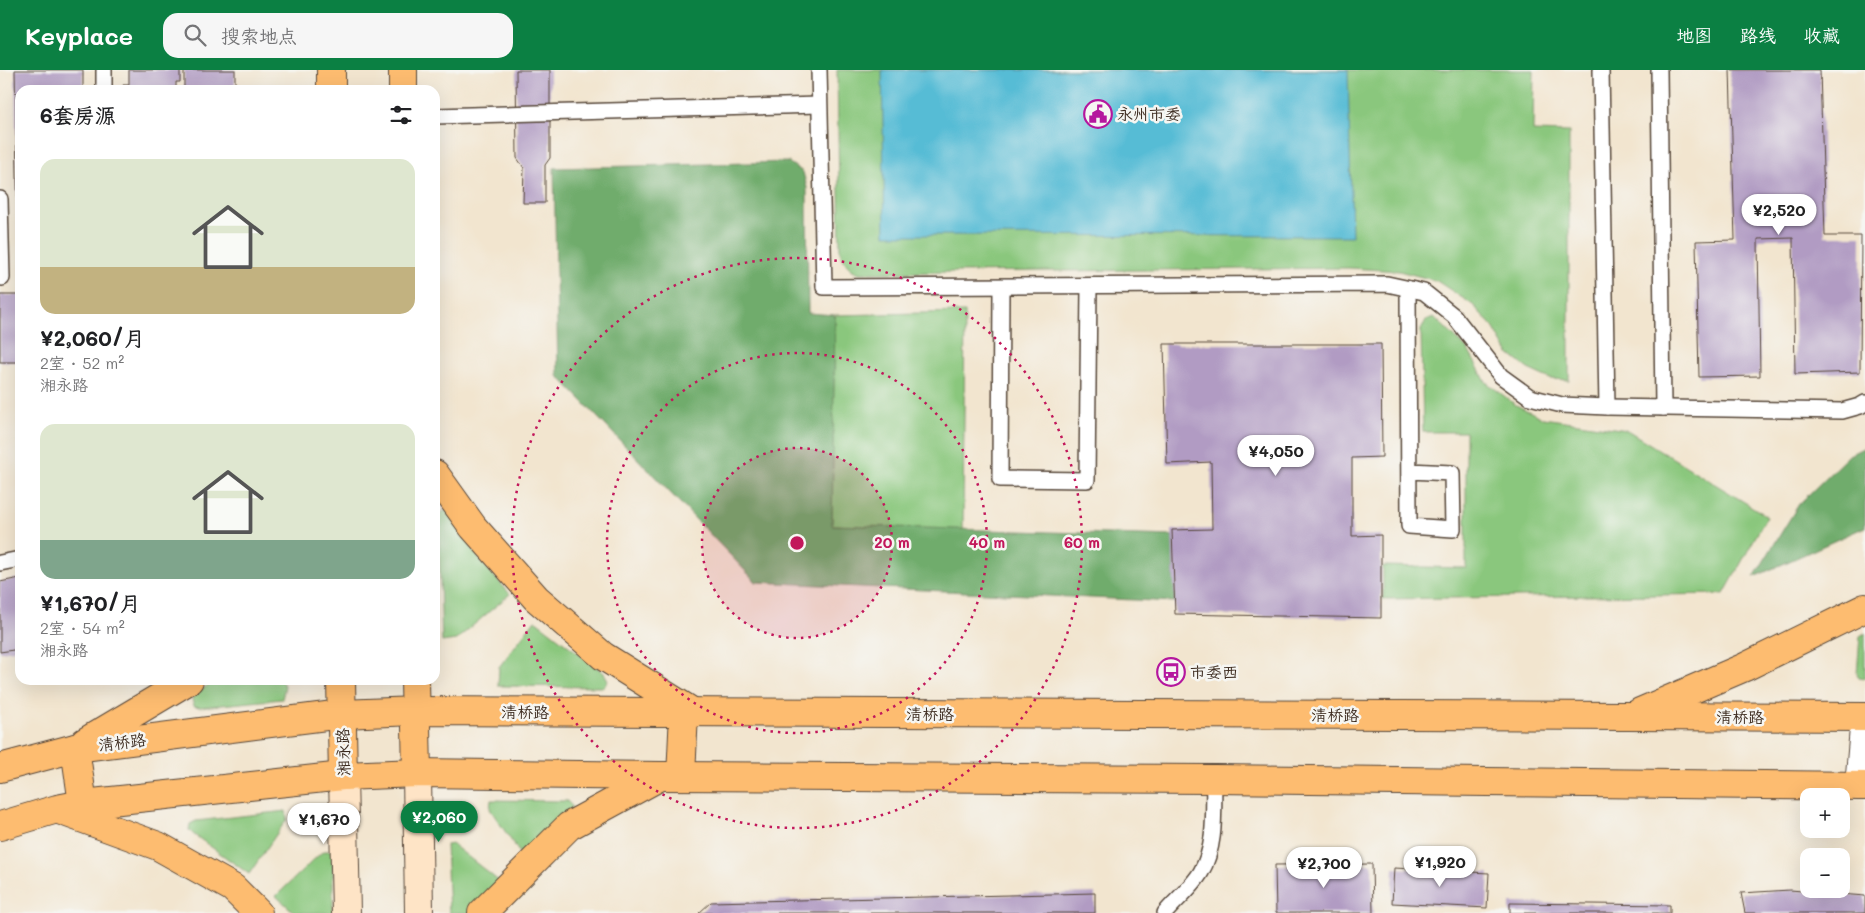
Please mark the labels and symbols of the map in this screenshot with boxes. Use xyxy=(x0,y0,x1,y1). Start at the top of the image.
public building icon: 永州市委 xyxy=(1083,99,1113,129)
place label: 永州市委 xyxy=(1117,103,1181,124)
pin: ¥2,520 xyxy=(1738,194,1820,236)
pin: ¥4,050 xyxy=(1235,434,1317,477)
text: 20 m xyxy=(874,532,910,552)
text: 40 m xyxy=(969,532,1005,552)
text: 60 m xyxy=(1064,532,1100,552)
centre of rings xyxy=(788,534,806,552)
bus stop icon: 市委西 xyxy=(1156,657,1186,687)
place label: 市委西 xyxy=(1190,661,1238,682)
street label: 清桥路 xyxy=(501,701,549,722)
street label: 清桥路 xyxy=(906,703,954,724)
street label: 清桥路 xyxy=(1311,704,1359,725)
street label: 清桥路 xyxy=(1716,706,1764,727)
street label: 清桥路 xyxy=(97,728,147,755)
street label: 湘永路 xyxy=(331,728,354,776)
pin: ¥2,060 xyxy=(398,800,480,843)
pin: ¥1,670 xyxy=(283,802,365,845)
pin: ¥2,700 xyxy=(1283,846,1365,889)
pin: ¥1,920 xyxy=(1399,846,1481,888)

